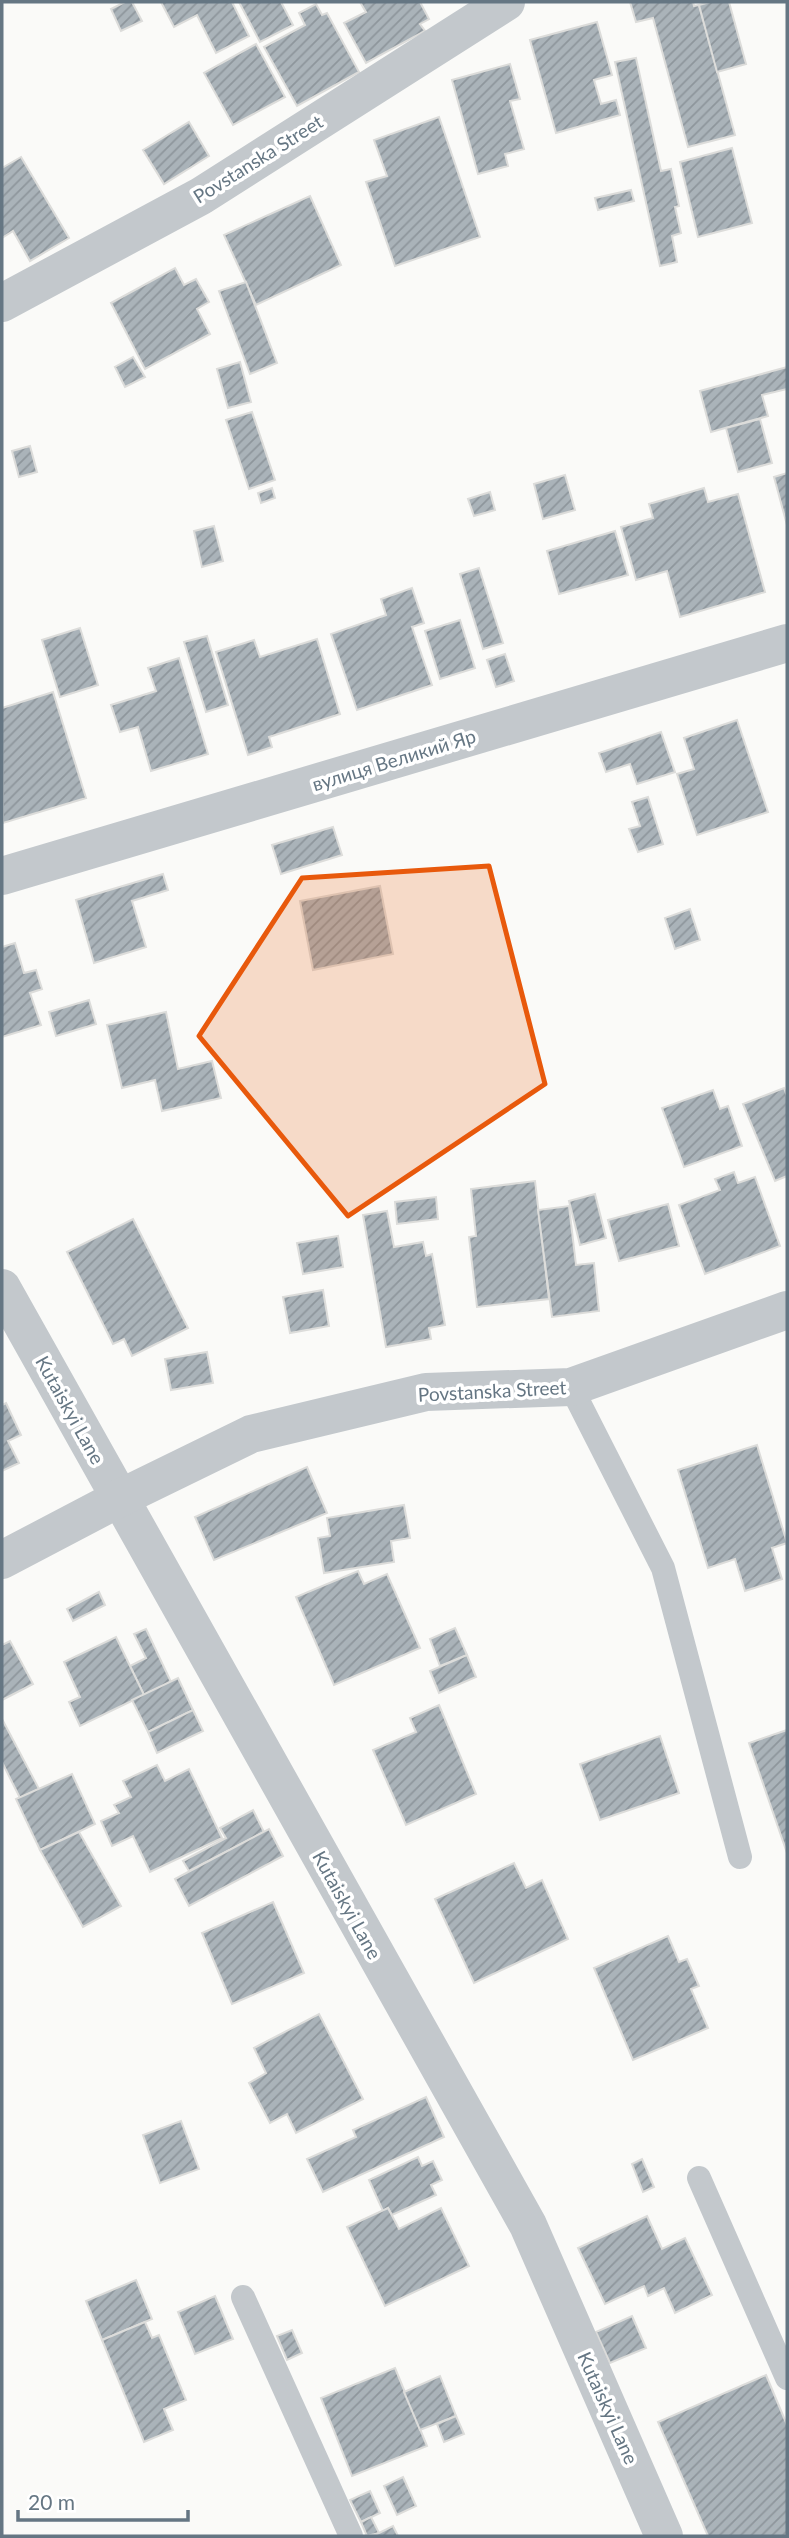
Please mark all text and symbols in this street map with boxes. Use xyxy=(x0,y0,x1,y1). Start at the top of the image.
street label: Povstanska Street xyxy=(189,109,327,208)
street label: вулиця Великий Яр xyxy=(309,724,478,795)
street label: Kutaiskyi Lane xyxy=(31,1352,110,1468)
street label: Povstanska Street xyxy=(417,1375,567,1406)
street label: Kutaiskyi Lane xyxy=(308,1847,387,1963)
street label: Kutaiskyi Lane xyxy=(573,2348,643,2467)
scale bar xyxy=(18,2478,187,2522)
text: 20 m xyxy=(28,2489,75,2514)

